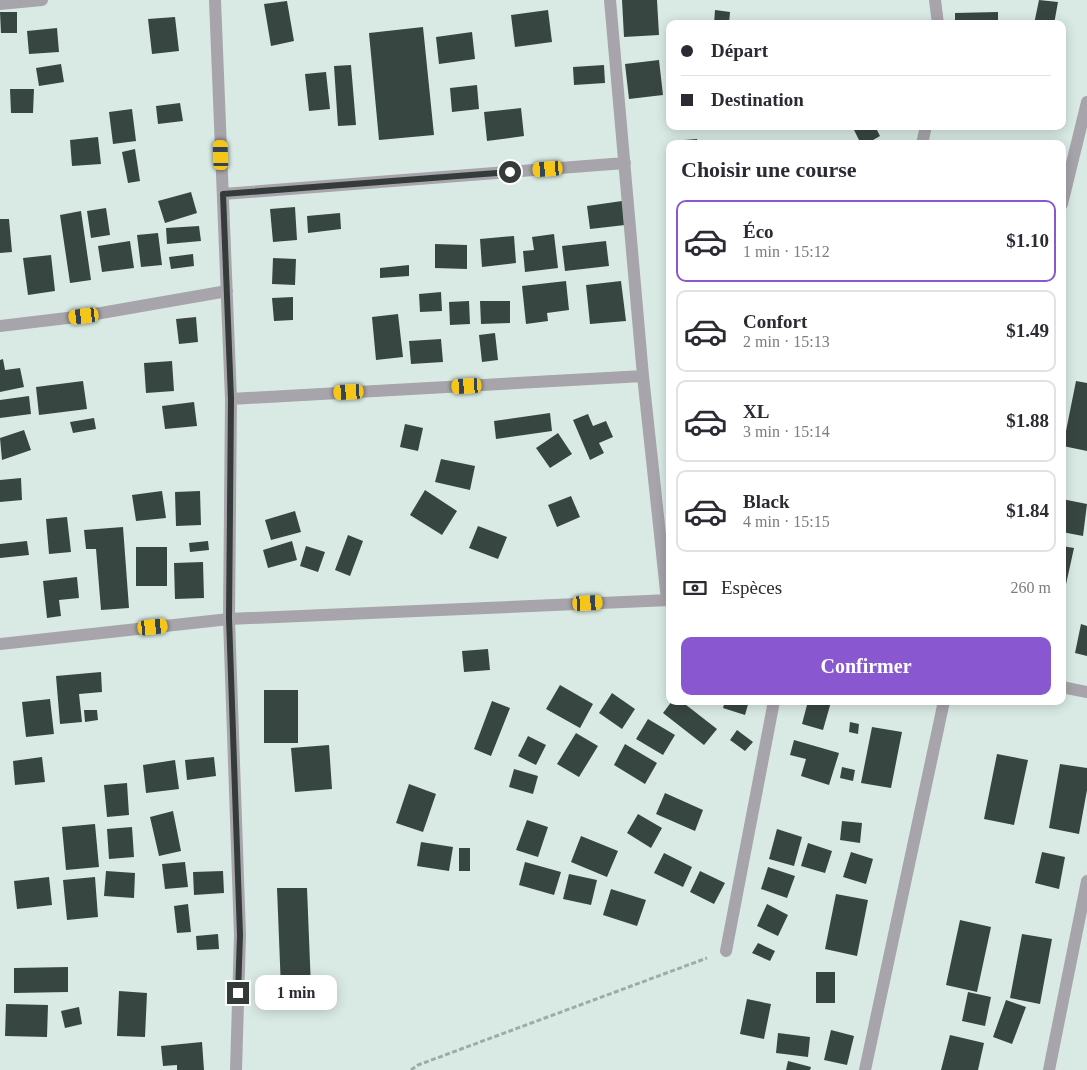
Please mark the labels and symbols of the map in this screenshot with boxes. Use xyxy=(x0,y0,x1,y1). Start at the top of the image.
car xyxy=(212,140,229,170)
car xyxy=(532,160,563,178)
route start xyxy=(499,161,521,183)
car xyxy=(68,307,99,325)
car xyxy=(451,378,482,394)
car xyxy=(333,384,364,400)
car xyxy=(572,595,603,611)
car xyxy=(137,618,168,636)
callout: 1 min xyxy=(256,976,338,1010)
route end xyxy=(227,982,249,1004)

